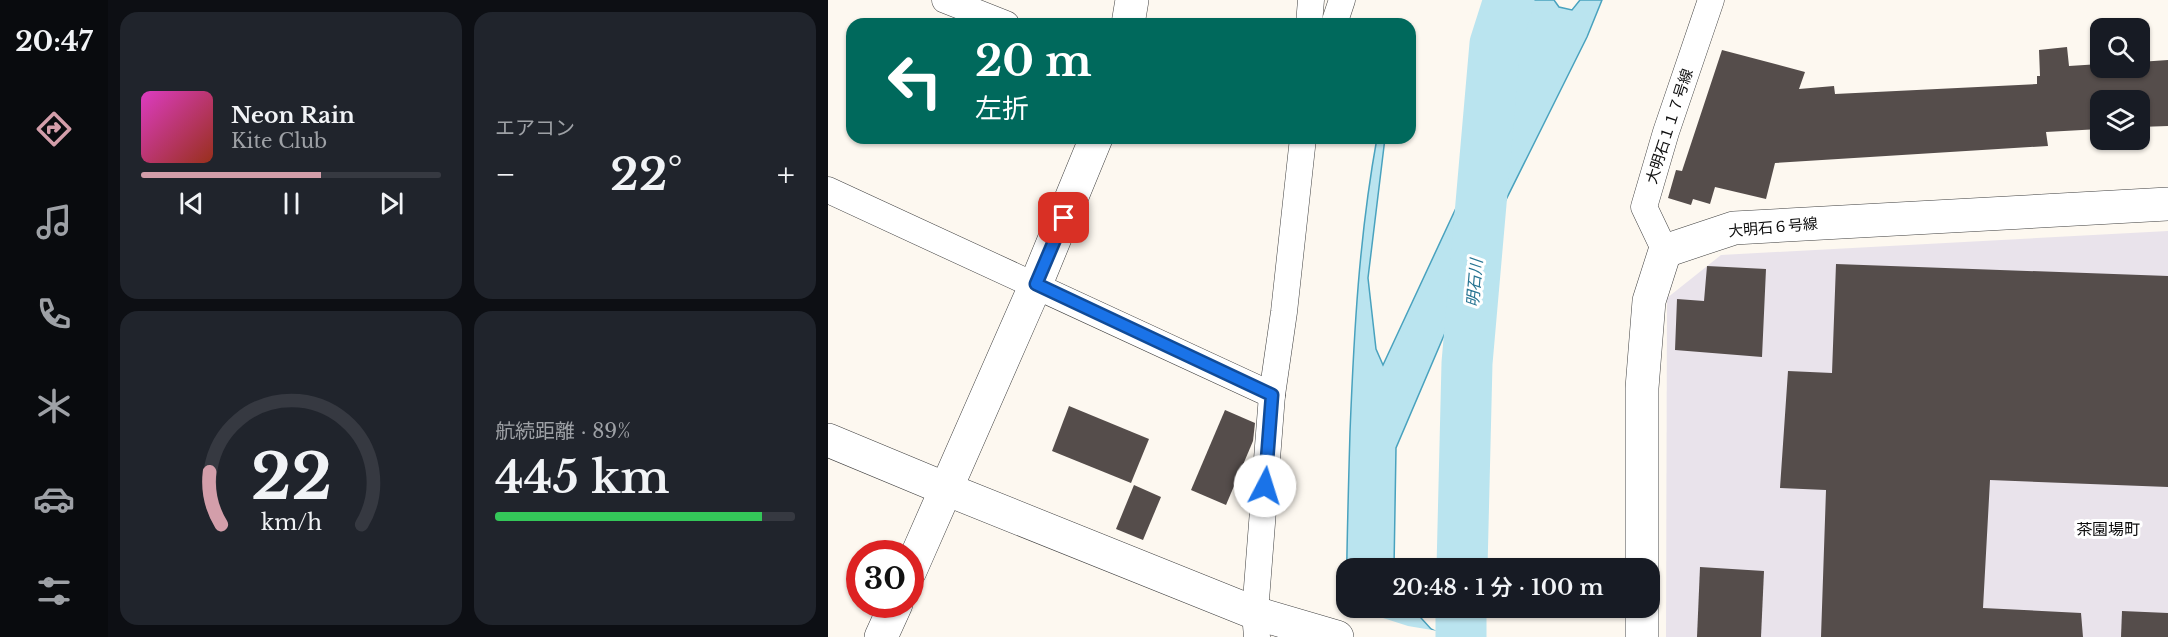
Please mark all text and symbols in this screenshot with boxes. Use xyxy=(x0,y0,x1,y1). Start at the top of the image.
map controls xyxy=(2090,18,2150,150)
button: search xyxy=(2090,18,2150,78)
text: 20:47 xyxy=(15,25,93,58)
text: 20 m xyxy=(975,35,1092,87)
icon: left xyxy=(876,42,954,120)
street label: 大明石１１７号線 xyxy=(1641,66,1697,186)
button: layers xyxy=(2090,90,2150,150)
text: 左折 xyxy=(975,92,1029,125)
text: Neon Rain xyxy=(231,102,355,129)
icon: directions xyxy=(33,108,75,150)
text: エアコン xyxy=(495,116,575,140)
text: Kite Club xyxy=(231,129,327,153)
text: 22° xyxy=(610,146,683,202)
text: − xyxy=(495,154,516,195)
text: + xyxy=(777,154,795,195)
icon: previous xyxy=(175,187,208,220)
icon: pause xyxy=(275,187,308,220)
icon: next xyxy=(375,187,408,220)
pin xyxy=(1038,192,1089,243)
icon: music xyxy=(33,201,75,243)
icon: arrive xyxy=(1047,201,1080,234)
street label: 大明石６号線 xyxy=(1727,214,1819,240)
water label: 明石川 xyxy=(1462,256,1486,308)
icon: phone xyxy=(33,293,75,335)
icon: climate xyxy=(33,385,75,427)
text: 航続距離 · 89% xyxy=(495,419,631,443)
text: 22 xyxy=(250,438,332,516)
text: 445 km xyxy=(495,449,670,505)
position arrow xyxy=(1233,454,1297,518)
icon: car xyxy=(33,478,75,520)
text: km/h xyxy=(261,509,322,536)
district label: 茶園場町 xyxy=(2076,519,2140,539)
speed limit sign: 30 xyxy=(846,540,924,618)
icon: filters xyxy=(33,570,75,612)
text: 20:48 · 1 分 · 100 m xyxy=(1392,574,1604,601)

